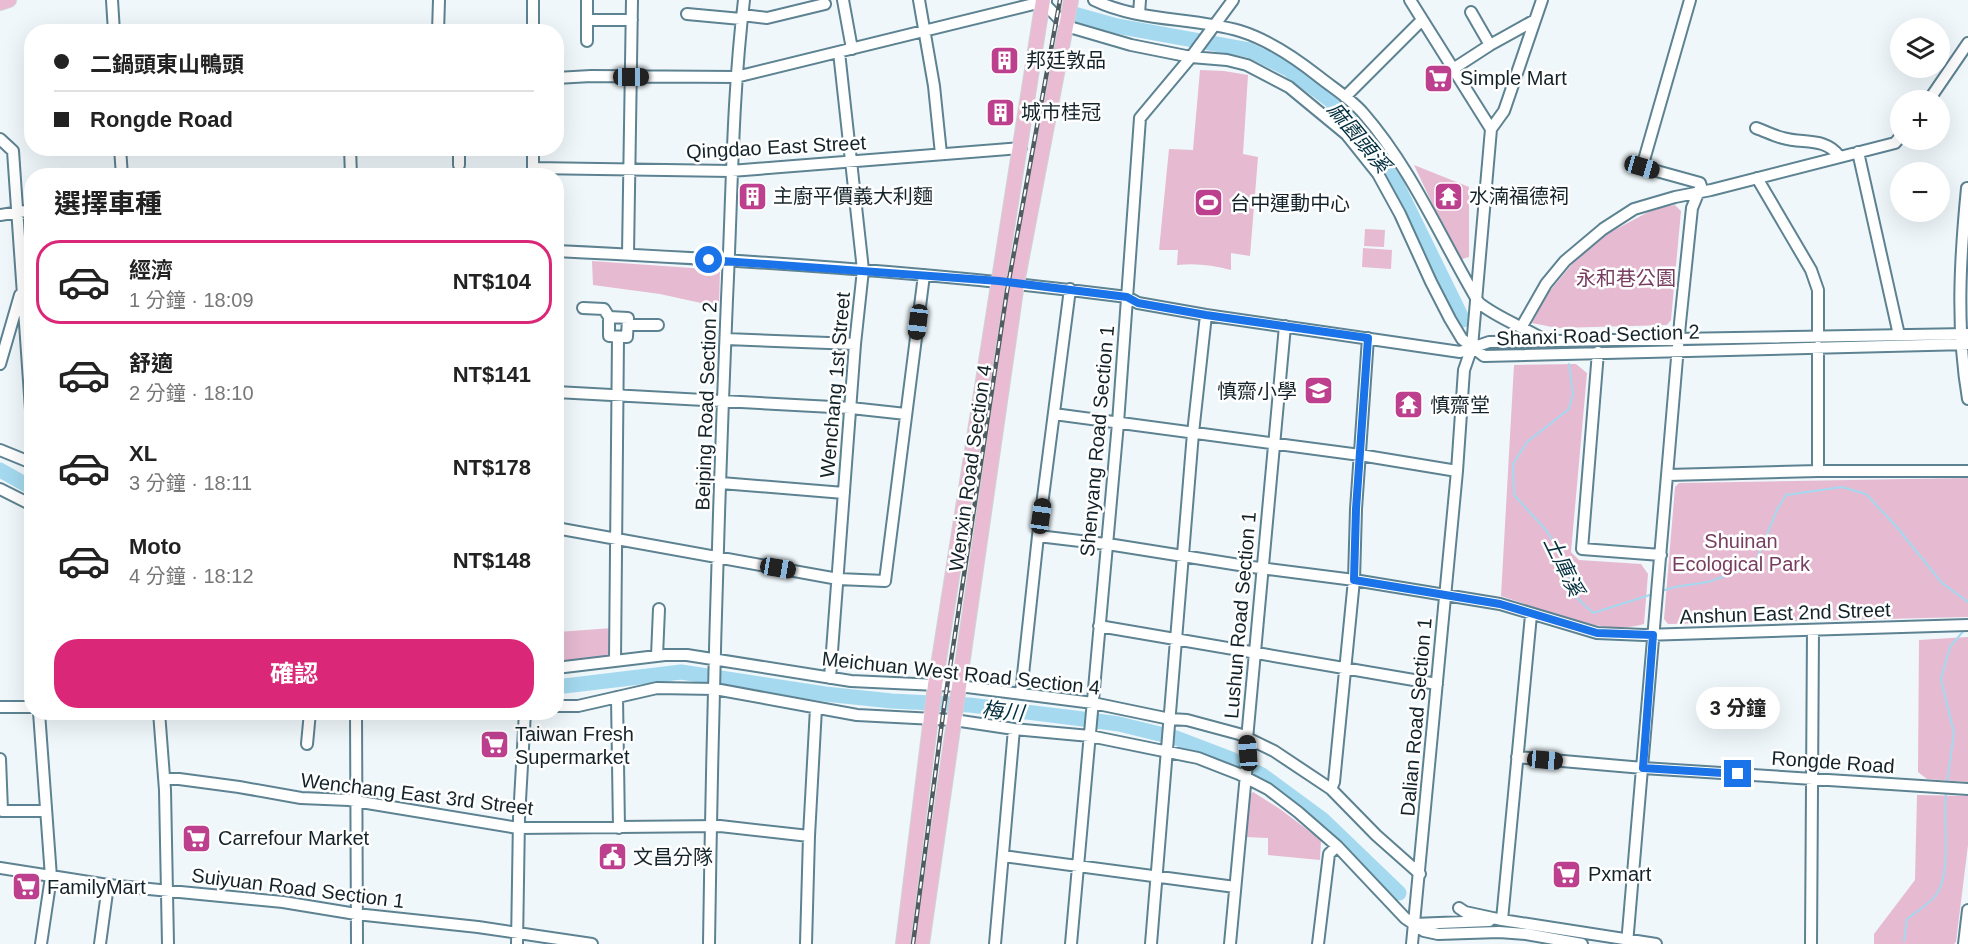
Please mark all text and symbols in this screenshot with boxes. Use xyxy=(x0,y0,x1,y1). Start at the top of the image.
map controls xyxy=(1890,18,1950,222)
button: layers xyxy=(1890,18,1950,78)
building icon: 邦廷敦品 xyxy=(989,44,1021,76)
place label: 邦廷敦品 xyxy=(1026,49,1106,71)
text: 二鍋頭東山鴨頭 xyxy=(90,52,244,77)
supermarket icon: Simple Mart xyxy=(1423,62,1455,94)
place label: Simple Mart xyxy=(1460,67,1567,89)
car xyxy=(613,68,649,86)
button: + xyxy=(1890,90,1950,150)
building icon: 城市桂冠 xyxy=(984,96,1016,128)
water label: 麻園頭溪 xyxy=(1323,97,1397,179)
place label: 城市桂冠 xyxy=(1021,101,1101,123)
text: Rongde Road xyxy=(90,107,233,132)
street label: Qingdao East Street xyxy=(685,131,867,163)
car xyxy=(1622,153,1662,181)
button: − xyxy=(1890,162,1950,222)
building icon: 主廚平價義大利麵 xyxy=(736,180,768,212)
temple icon: 水湳福德祠 xyxy=(1432,180,1464,212)
place label: 主廚平價義大利麵 xyxy=(773,185,933,207)
place label: 水湳福德祠 xyxy=(1469,185,1569,207)
sports icon: 台中運動中心 xyxy=(1193,187,1225,219)
text: 選擇車種 xyxy=(54,189,162,219)
place label: 台中運動中心 xyxy=(1230,192,1350,214)
route start xyxy=(695,246,722,273)
icon: car xyxy=(57,255,111,309)
text: 經濟 xyxy=(129,258,173,283)
park label: 永和巷公園 xyxy=(1576,267,1676,289)
text: NT$104 xyxy=(453,269,531,294)
text: 1 分鐘 · 18:09 xyxy=(129,289,254,311)
street label: Wenchang 1st Street xyxy=(816,291,854,479)
street label: Beiping Road Section 2 xyxy=(691,301,721,511)
car xyxy=(907,303,929,341)
street label: Shanxi Road Section 2 xyxy=(1496,320,1700,350)
street label: Shenyang Road Section 1 xyxy=(1076,324,1118,558)
icon: car xyxy=(57,348,111,402)
text: 舒適 xyxy=(129,351,173,376)
text: NT$141 xyxy=(453,362,531,387)
street label: Wenxin Road Section 4 xyxy=(945,363,995,573)
school or university icon: 慎齋小學 xyxy=(1302,375,1334,407)
place label: 慎齋小學 xyxy=(1217,380,1297,402)
text: 2 分鐘 · 18:10 xyxy=(129,382,254,404)
temple icon: 慎齋堂 xyxy=(1393,389,1425,421)
place label: 慎齋堂 xyxy=(1430,394,1490,416)
icon: car xyxy=(57,441,111,495)
text: XL xyxy=(129,441,157,466)
text: NT$178 xyxy=(453,455,531,480)
text: 3 分鐘 · 18:11 xyxy=(129,472,252,494)
car xyxy=(1030,497,1052,535)
street label: Lushun Road Section 1 xyxy=(1220,510,1260,720)
park label: Shuinan Ecological Park xyxy=(1672,530,1811,575)
water label: 土庫溪 xyxy=(1540,533,1589,602)
icon: car xyxy=(57,534,111,588)
text: Moto xyxy=(129,534,182,559)
text: NT$148 xyxy=(453,548,531,573)
car xyxy=(759,556,797,580)
text: 4 分鐘 · 18:12 xyxy=(129,565,254,587)
street label: Anshun East 2nd Street xyxy=(1679,598,1891,628)
street label: Dalian Road Section 1 xyxy=(1396,617,1436,817)
button: 確認 xyxy=(54,639,534,708)
street label: Meichuan West Road Section 4 xyxy=(821,647,1101,699)
callout: 3 分鐘 xyxy=(1696,687,1780,729)
water label: 梅川 xyxy=(981,697,1027,725)
text: 3 分鐘 xyxy=(1710,697,1766,719)
place label: Taiwan Fresh Supermarket xyxy=(515,723,634,768)
supermarket icon: Taiwan Fresh Supermarket xyxy=(478,729,510,761)
car xyxy=(1238,734,1258,772)
street label: Rongde Road xyxy=(1771,747,1895,777)
car xyxy=(1526,749,1564,771)
route end xyxy=(1724,760,1751,787)
street label: Wenchang East 3rd Street xyxy=(299,769,535,819)
supermarket icon: Carrefour Market xyxy=(181,822,213,854)
place label: Carrefour Market xyxy=(218,827,370,849)
public building icon: 文昌分隊 xyxy=(596,841,628,873)
place label: 文昌分隊 xyxy=(633,846,713,868)
supermarket icon: Pxmart xyxy=(1551,858,1583,890)
place label: Pxmart xyxy=(1588,863,1652,885)
street label: Suiyuan Road Section 1 xyxy=(190,864,406,912)
supermarket icon: FamilyMart xyxy=(10,871,42,903)
place label: FamilyMart xyxy=(47,876,146,898)

